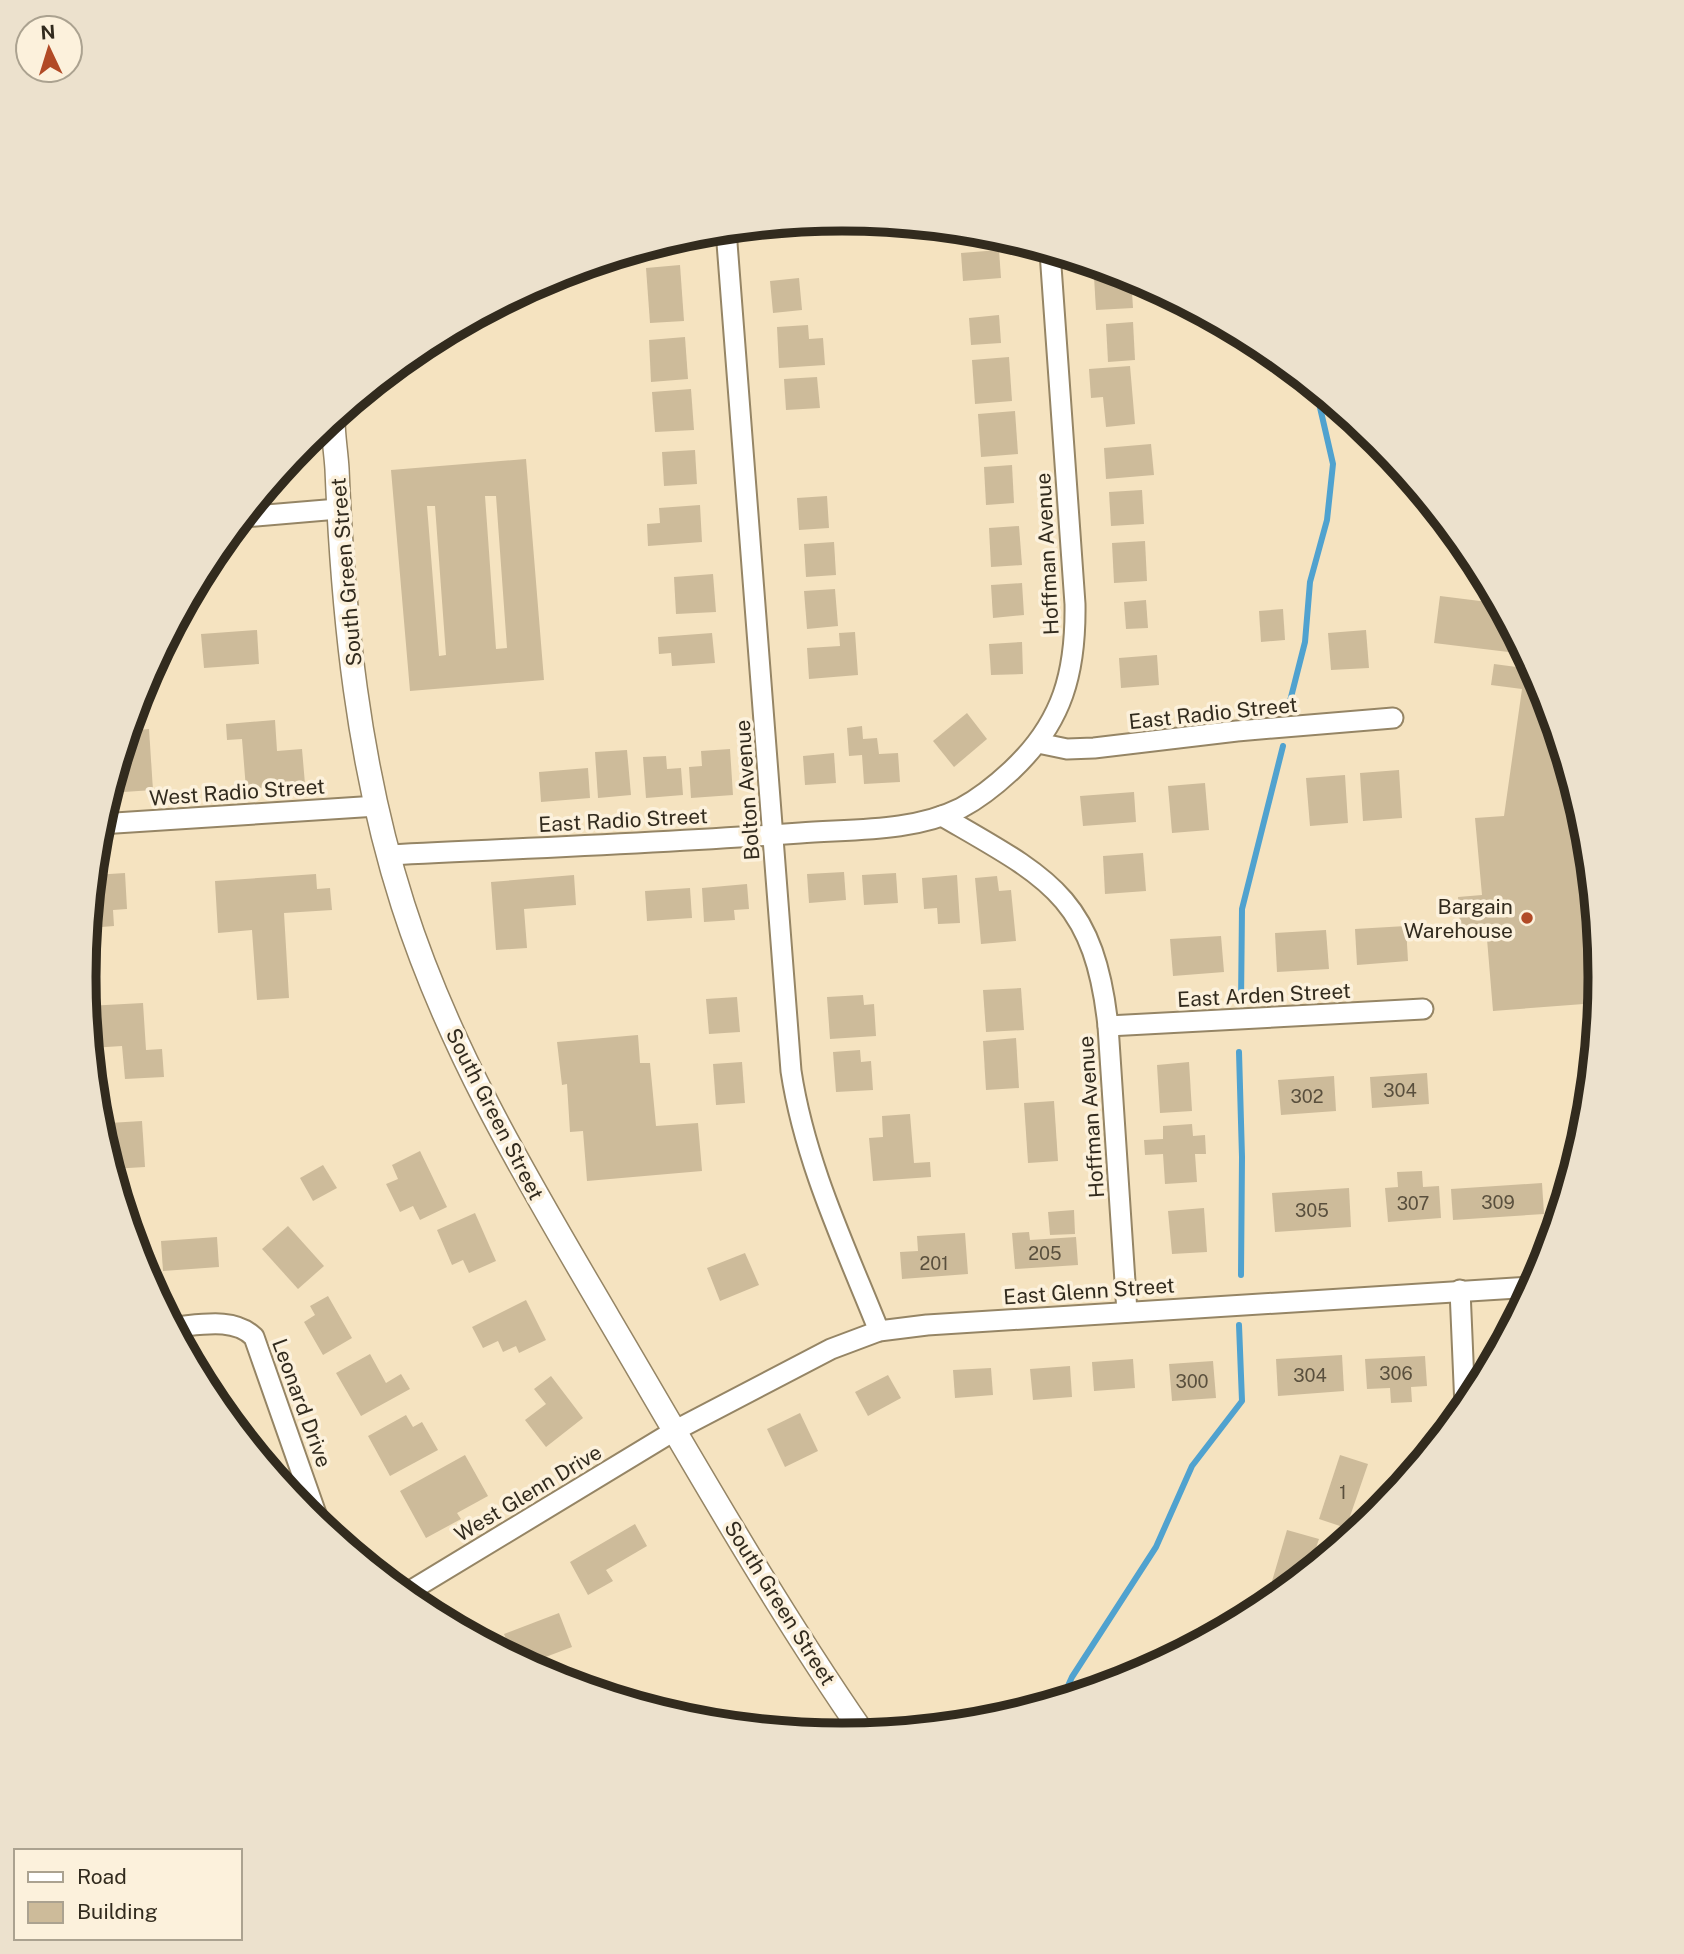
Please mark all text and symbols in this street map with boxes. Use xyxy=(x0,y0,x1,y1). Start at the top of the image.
north arrow xyxy=(14,14,84,84)
text: N xyxy=(40,21,56,44)
street label: Hoffman Avenue xyxy=(1030,472,1064,636)
street label: South Green Street xyxy=(325,477,367,667)
street label: East Radio Street xyxy=(1127,692,1299,734)
street label: Bolton Avenue xyxy=(730,719,764,861)
street label: West Radio Street xyxy=(148,773,326,811)
street label: East Radio Street xyxy=(538,803,708,837)
place label: Bargain Warehouse xyxy=(1404,894,1513,943)
marker: Bargain Warehouse xyxy=(1519,910,1535,926)
street label: East Arden Street xyxy=(1176,978,1352,1012)
street label: South Green Street xyxy=(441,1024,549,1204)
street label: Hoffman Avenue xyxy=(1073,1035,1109,1199)
house number: 304 xyxy=(1383,1080,1417,1101)
house number: 302 xyxy=(1291,1086,1323,1107)
house number: 309 xyxy=(1481,1192,1515,1213)
house number: 307 xyxy=(1397,1193,1429,1214)
house number: 305 xyxy=(1295,1200,1329,1221)
house number: 205 xyxy=(1028,1243,1062,1264)
house number: 201 xyxy=(919,1253,949,1274)
street label: East Glenn Street xyxy=(1002,1273,1176,1309)
street label: Leonard Drive xyxy=(267,1335,337,1471)
house number: 306 xyxy=(1379,1363,1413,1384)
house number: 304 xyxy=(1293,1365,1327,1386)
house number: 300 xyxy=(1175,1371,1209,1392)
street label: West Glenn Drive xyxy=(450,1439,606,1547)
house number: 1 xyxy=(1339,1482,1347,1503)
street label: South Green Street xyxy=(719,1516,841,1690)
legend xyxy=(14,1849,242,1940)
text: Road xyxy=(77,1864,127,1889)
text: Building xyxy=(77,1899,158,1924)

